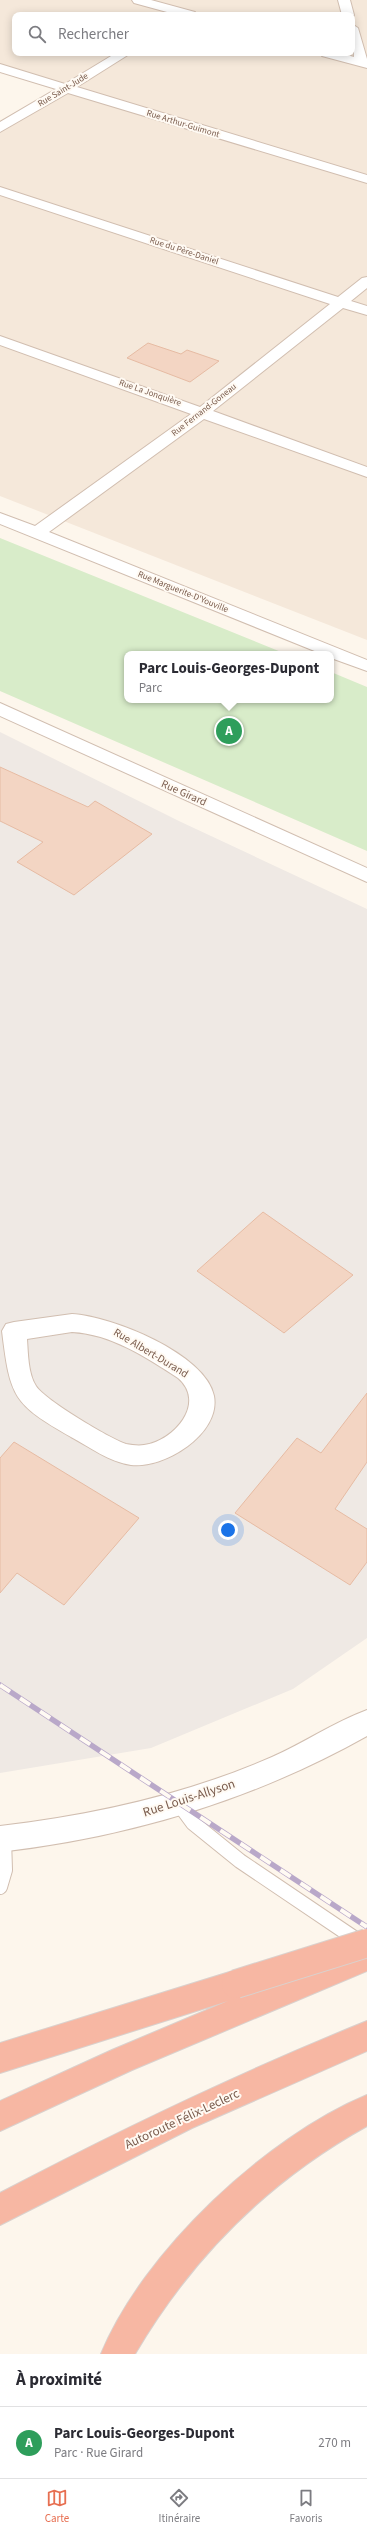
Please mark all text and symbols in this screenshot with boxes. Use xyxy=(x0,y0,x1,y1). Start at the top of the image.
search box xyxy=(12,12,355,56)
icon: search xyxy=(26,23,48,45)
text: Rechercher xyxy=(58,24,129,45)
street label: Rue Saint-Jude xyxy=(35,70,91,110)
street label: Rue Arthur-Guimont xyxy=(145,107,221,141)
street label: Rue du Père-Daniel xyxy=(148,234,220,268)
street label: Rue La Jonquière xyxy=(117,376,183,410)
street label: Rue Fernand-Goneau xyxy=(169,380,239,440)
street label: Rue Marguerite-D'Youville xyxy=(136,568,231,616)
popup xyxy=(124,651,334,703)
text: Parc Louis-Georges-Dupont xyxy=(139,658,319,679)
text: Parc xyxy=(139,679,162,697)
pin: A xyxy=(216,716,242,746)
street label: Rue Girard xyxy=(159,776,209,810)
street label: Rue Albert-Durand xyxy=(111,1325,191,1381)
your location xyxy=(218,1520,238,1540)
street label: Rue Louis-Allyson xyxy=(141,1775,237,1821)
street label: Autoroute Félix-Leclerc xyxy=(122,2084,242,2153)
text: À proximité xyxy=(16,2368,102,2392)
text: Parc Louis-Georges-Dupont xyxy=(54,2423,235,2444)
text: A xyxy=(25,2434,33,2452)
text: 270 m xyxy=(318,2434,351,2452)
text: Parc · Rue Girard xyxy=(54,2444,143,2462)
tab: Carte xyxy=(45,2487,69,2526)
tab: Itinéraire xyxy=(159,2487,200,2526)
tab: Favoris xyxy=(290,2487,322,2526)

